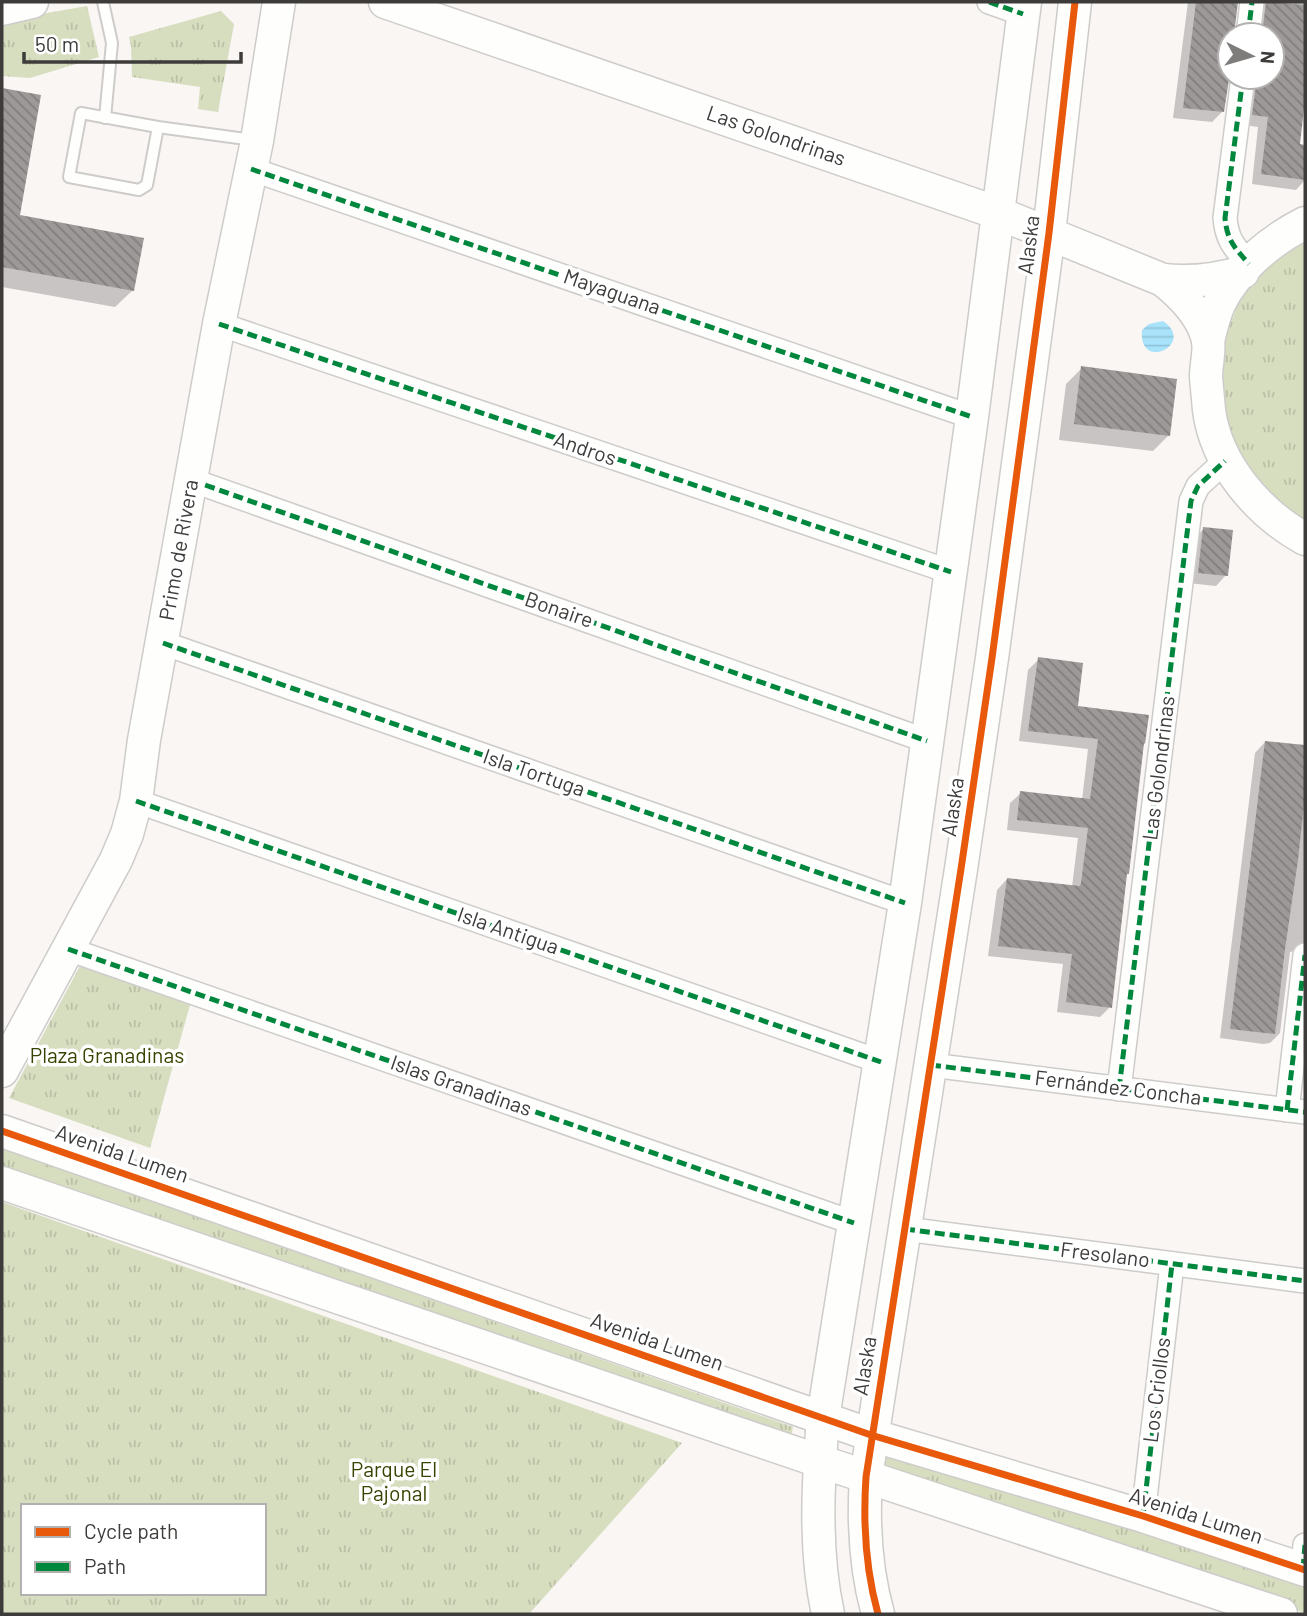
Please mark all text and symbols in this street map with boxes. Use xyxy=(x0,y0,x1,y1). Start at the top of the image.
scale bar xyxy=(24,21,242,65)
north arrow xyxy=(1216,21,1286,91)
text: 50 m xyxy=(35,31,79,56)
text: N xyxy=(1256,50,1280,65)
street label: Las Golondrinas xyxy=(704,99,849,170)
street label: Alaska xyxy=(1011,214,1044,276)
street label: Mayaguana xyxy=(561,262,664,319)
street label: Andros xyxy=(551,425,620,470)
street label: Primo de Rivera xyxy=(153,477,202,622)
street label: Bonaire xyxy=(522,585,597,632)
street label: Las Golondrinas xyxy=(1136,694,1179,841)
street label: Isla Tortuga xyxy=(480,743,589,801)
street label: Alaska xyxy=(935,776,968,838)
street label: Isla Antigua xyxy=(454,901,562,959)
park label: Plaza Granadinas xyxy=(30,1042,184,1067)
street label: Islas Granadinas xyxy=(388,1049,535,1120)
street label: Fernández Concha xyxy=(1033,1064,1203,1109)
street label: Avenida Lumen xyxy=(53,1118,192,1187)
street label: Fresolano xyxy=(1059,1236,1151,1271)
street label: Avenida Lumen xyxy=(588,1306,727,1375)
street label: Alaska xyxy=(847,1334,881,1397)
street label: Los Criollos xyxy=(1137,1336,1174,1444)
park label: Parque El Pajonal xyxy=(351,1456,437,1505)
street label: Avenida Lumen xyxy=(1127,1481,1266,1548)
legend xyxy=(21,1504,266,1595)
text: Cycle path xyxy=(84,1518,178,1543)
text: Path xyxy=(84,1553,126,1578)

